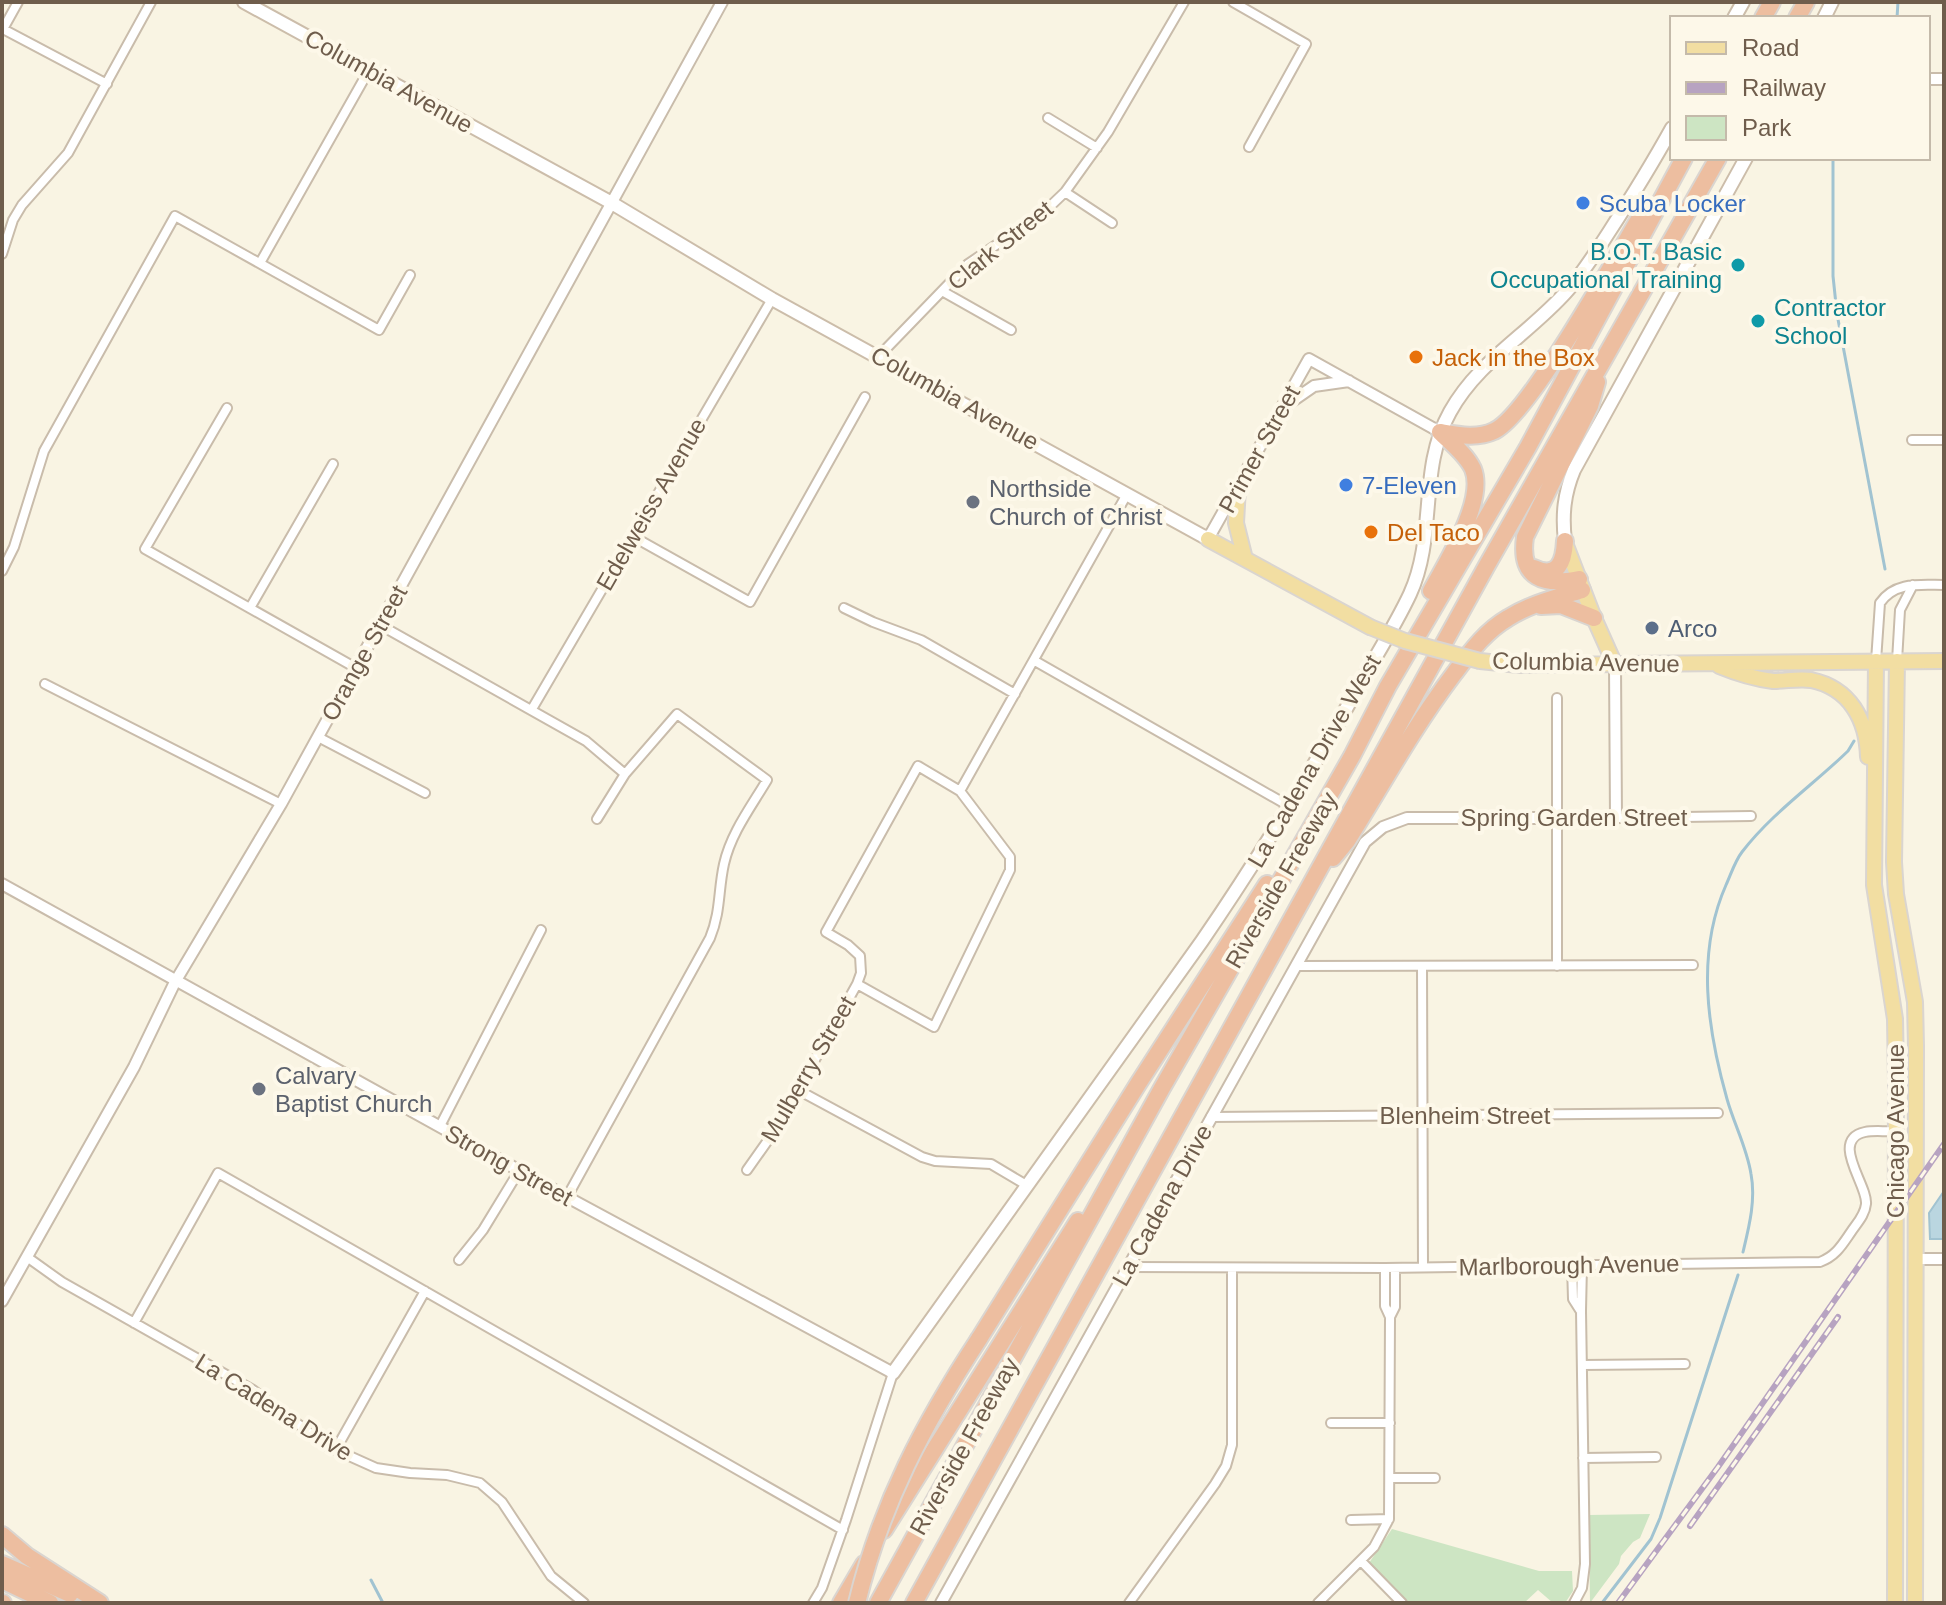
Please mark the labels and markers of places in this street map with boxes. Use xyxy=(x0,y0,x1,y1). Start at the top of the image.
place label: Scuba Locker xyxy=(1599,190,1746,217)
marker: Scuba Locker xyxy=(1574,194,1592,212)
place label: B.O.T. Basic Occupational Training xyxy=(1490,238,1722,293)
marker: B.O.T. Basic Occupational Training xyxy=(1729,256,1747,274)
place label: Contractor School xyxy=(1774,294,1886,349)
marker: Contractor School xyxy=(1749,312,1767,330)
place label: Jack in the Box xyxy=(1432,344,1595,371)
marker: Jack in the Box xyxy=(1407,348,1425,366)
place label: 7-Eleven xyxy=(1362,472,1457,499)
place label: Northside Church of Christ xyxy=(989,475,1163,530)
marker: 7-Eleven xyxy=(1337,476,1355,494)
marker: Northside Church of Christ xyxy=(964,493,982,511)
place label: Del Taco xyxy=(1387,519,1480,546)
marker: Del Taco xyxy=(1362,523,1380,541)
place label: Arco xyxy=(1668,615,1717,642)
marker: Arco xyxy=(1643,619,1661,637)
place label: Calvary Baptist Church xyxy=(275,1062,432,1117)
marker: Calvary Baptist Church xyxy=(250,1080,268,1098)

